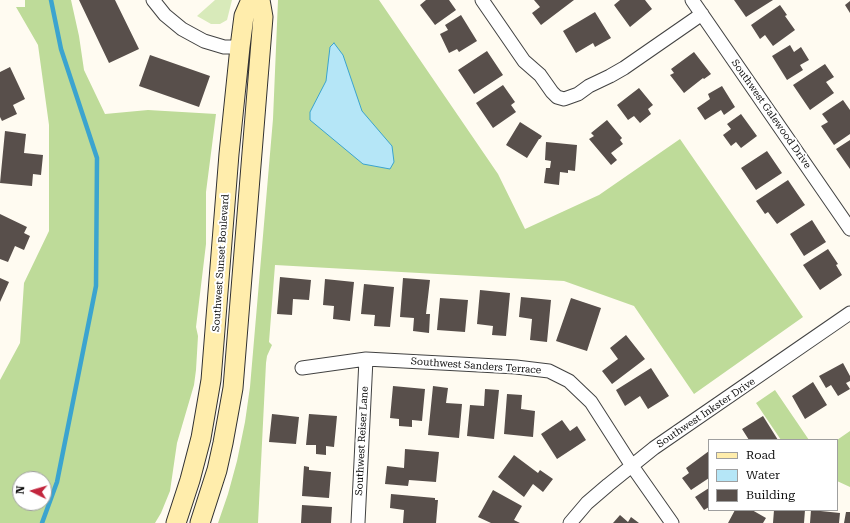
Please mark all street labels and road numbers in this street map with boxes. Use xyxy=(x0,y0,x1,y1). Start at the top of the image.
street label: Southwest Galewood Drive xyxy=(729,57,813,171)
street label: Southwest Sunset Boulevard xyxy=(210,194,232,332)
street label: Southwest Sanders Terrace xyxy=(410,355,542,377)
street label: Southwest Inkster Drive xyxy=(654,376,758,450)
street label: Southwest Reiser Lane xyxy=(353,386,371,496)

